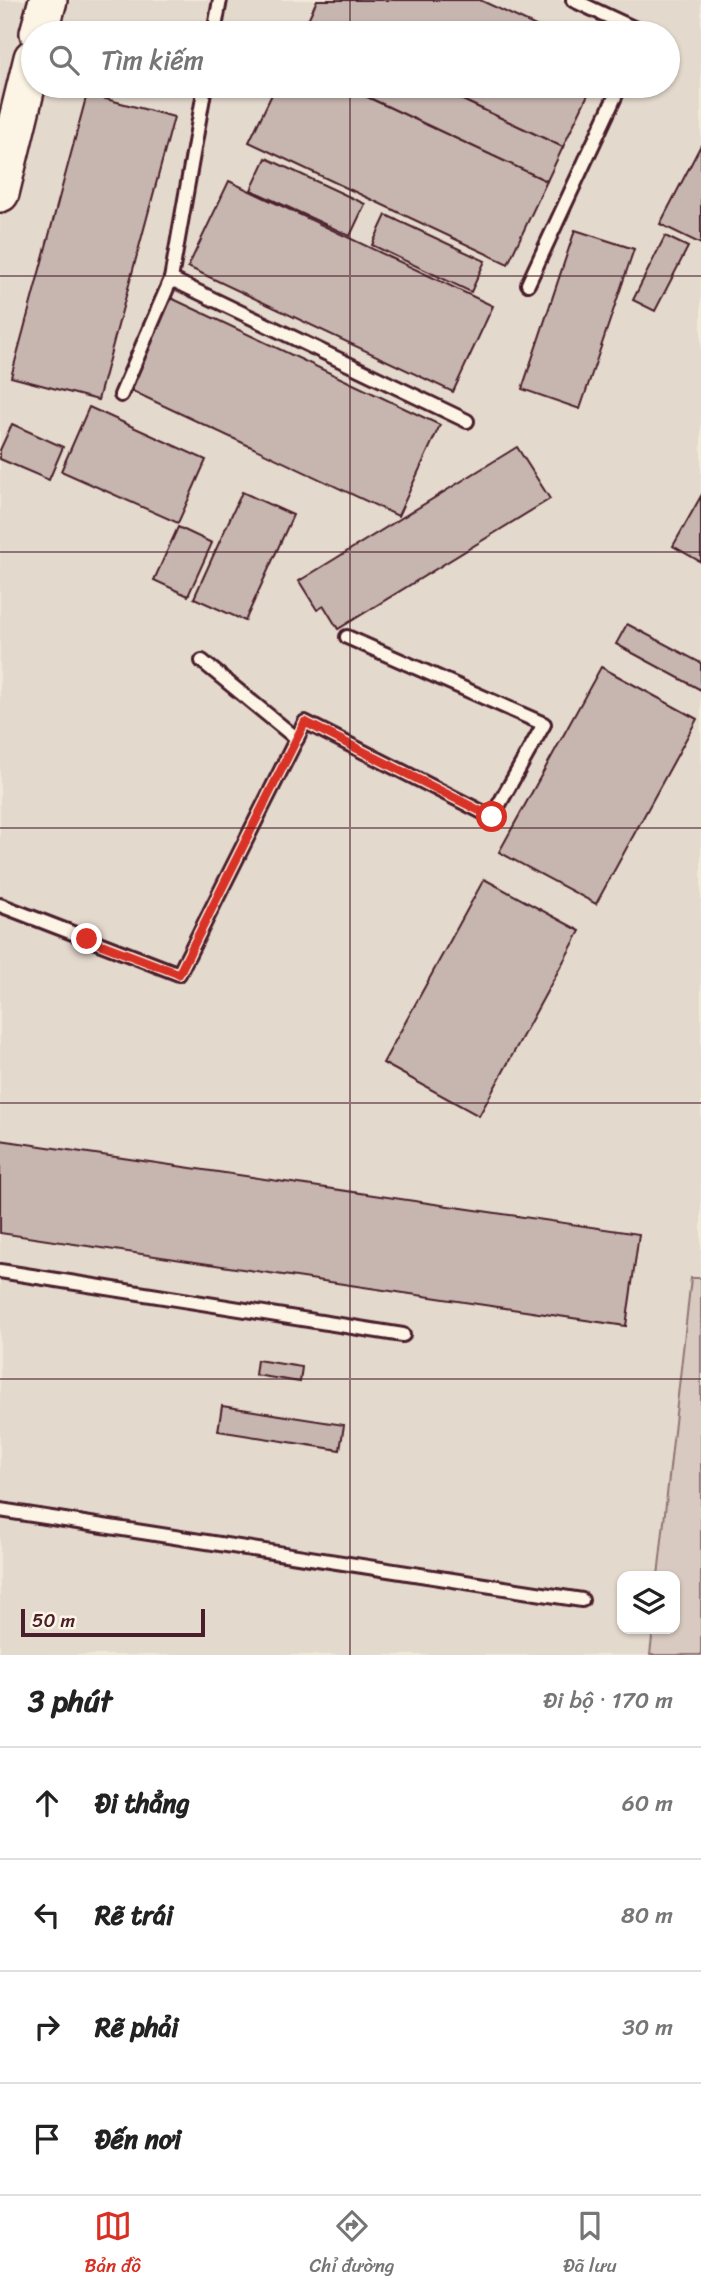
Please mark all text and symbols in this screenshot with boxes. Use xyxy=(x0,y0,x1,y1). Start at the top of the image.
search box xyxy=(21,21,680,98)
text: Tìm kiếm xyxy=(101,37,204,83)
icon: search xyxy=(45,41,83,79)
route start xyxy=(476,801,507,832)
route end xyxy=(71,923,102,954)
map controls xyxy=(617,1571,680,1634)
button: layers xyxy=(617,1571,680,1634)
text: 50 m xyxy=(32,1604,75,1637)
scale bar xyxy=(21,1606,205,1638)
text: 3 phút xyxy=(28,1674,112,1728)
text: Đi bộ · 170 m xyxy=(543,1680,673,1721)
text: Đi thẳng xyxy=(95,1780,190,1826)
text: 60 m xyxy=(622,1783,673,1824)
icon: ahead xyxy=(28,1784,66,1822)
text: Rẽ trái xyxy=(95,1892,173,1938)
text: 80 m xyxy=(621,1895,673,1936)
icon: left xyxy=(28,1896,66,1934)
text: Rẽ phải xyxy=(95,2004,179,2050)
text: 30 m xyxy=(622,2007,673,2048)
icon: right xyxy=(28,2008,66,2046)
text: Đến nơi xyxy=(95,2116,181,2162)
icon: arrive xyxy=(28,2120,66,2158)
tab: Bản đồ xyxy=(84,2207,141,2282)
tab: Chỉ đường xyxy=(310,2207,394,2282)
tab: Đã lưu xyxy=(563,2207,617,2282)

